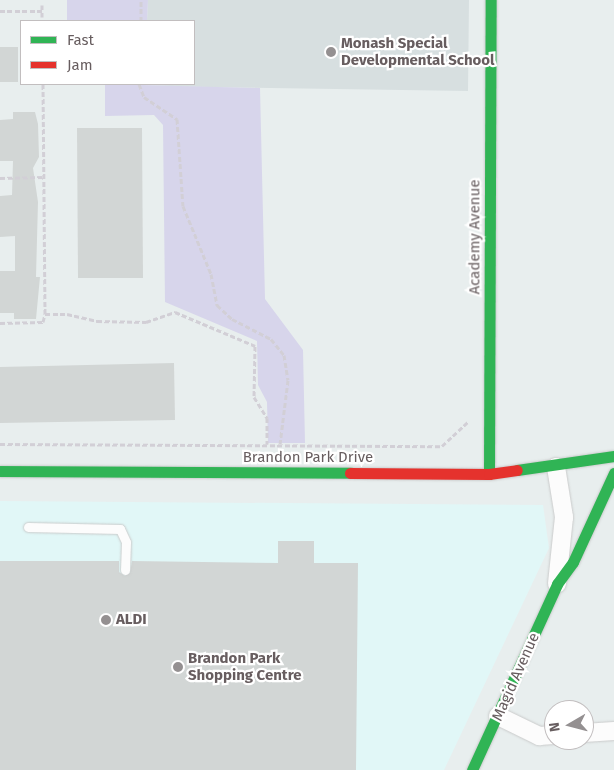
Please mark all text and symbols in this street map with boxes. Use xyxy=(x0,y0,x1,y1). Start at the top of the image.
legend xyxy=(20,20,195,85)
text: Fast xyxy=(67,31,94,49)
place label: Monash Special Developmental School xyxy=(341,34,495,69)
marker: Monash Special Developmental School xyxy=(325,46,337,58)
text: Jam xyxy=(67,56,93,74)
street label: Academy Avenue xyxy=(466,180,484,294)
street label: Brandon Park Drive xyxy=(243,449,373,467)
place label: ALDI xyxy=(116,611,147,629)
marker: ALDI xyxy=(100,614,112,626)
street label: Magid Avenue xyxy=(489,630,543,724)
place label: Brandon Park Shopping Centre xyxy=(188,649,302,684)
marker: Brandon Park Shopping Centre xyxy=(172,661,184,673)
north arrow xyxy=(544,700,594,750)
text: N xyxy=(546,721,564,733)

